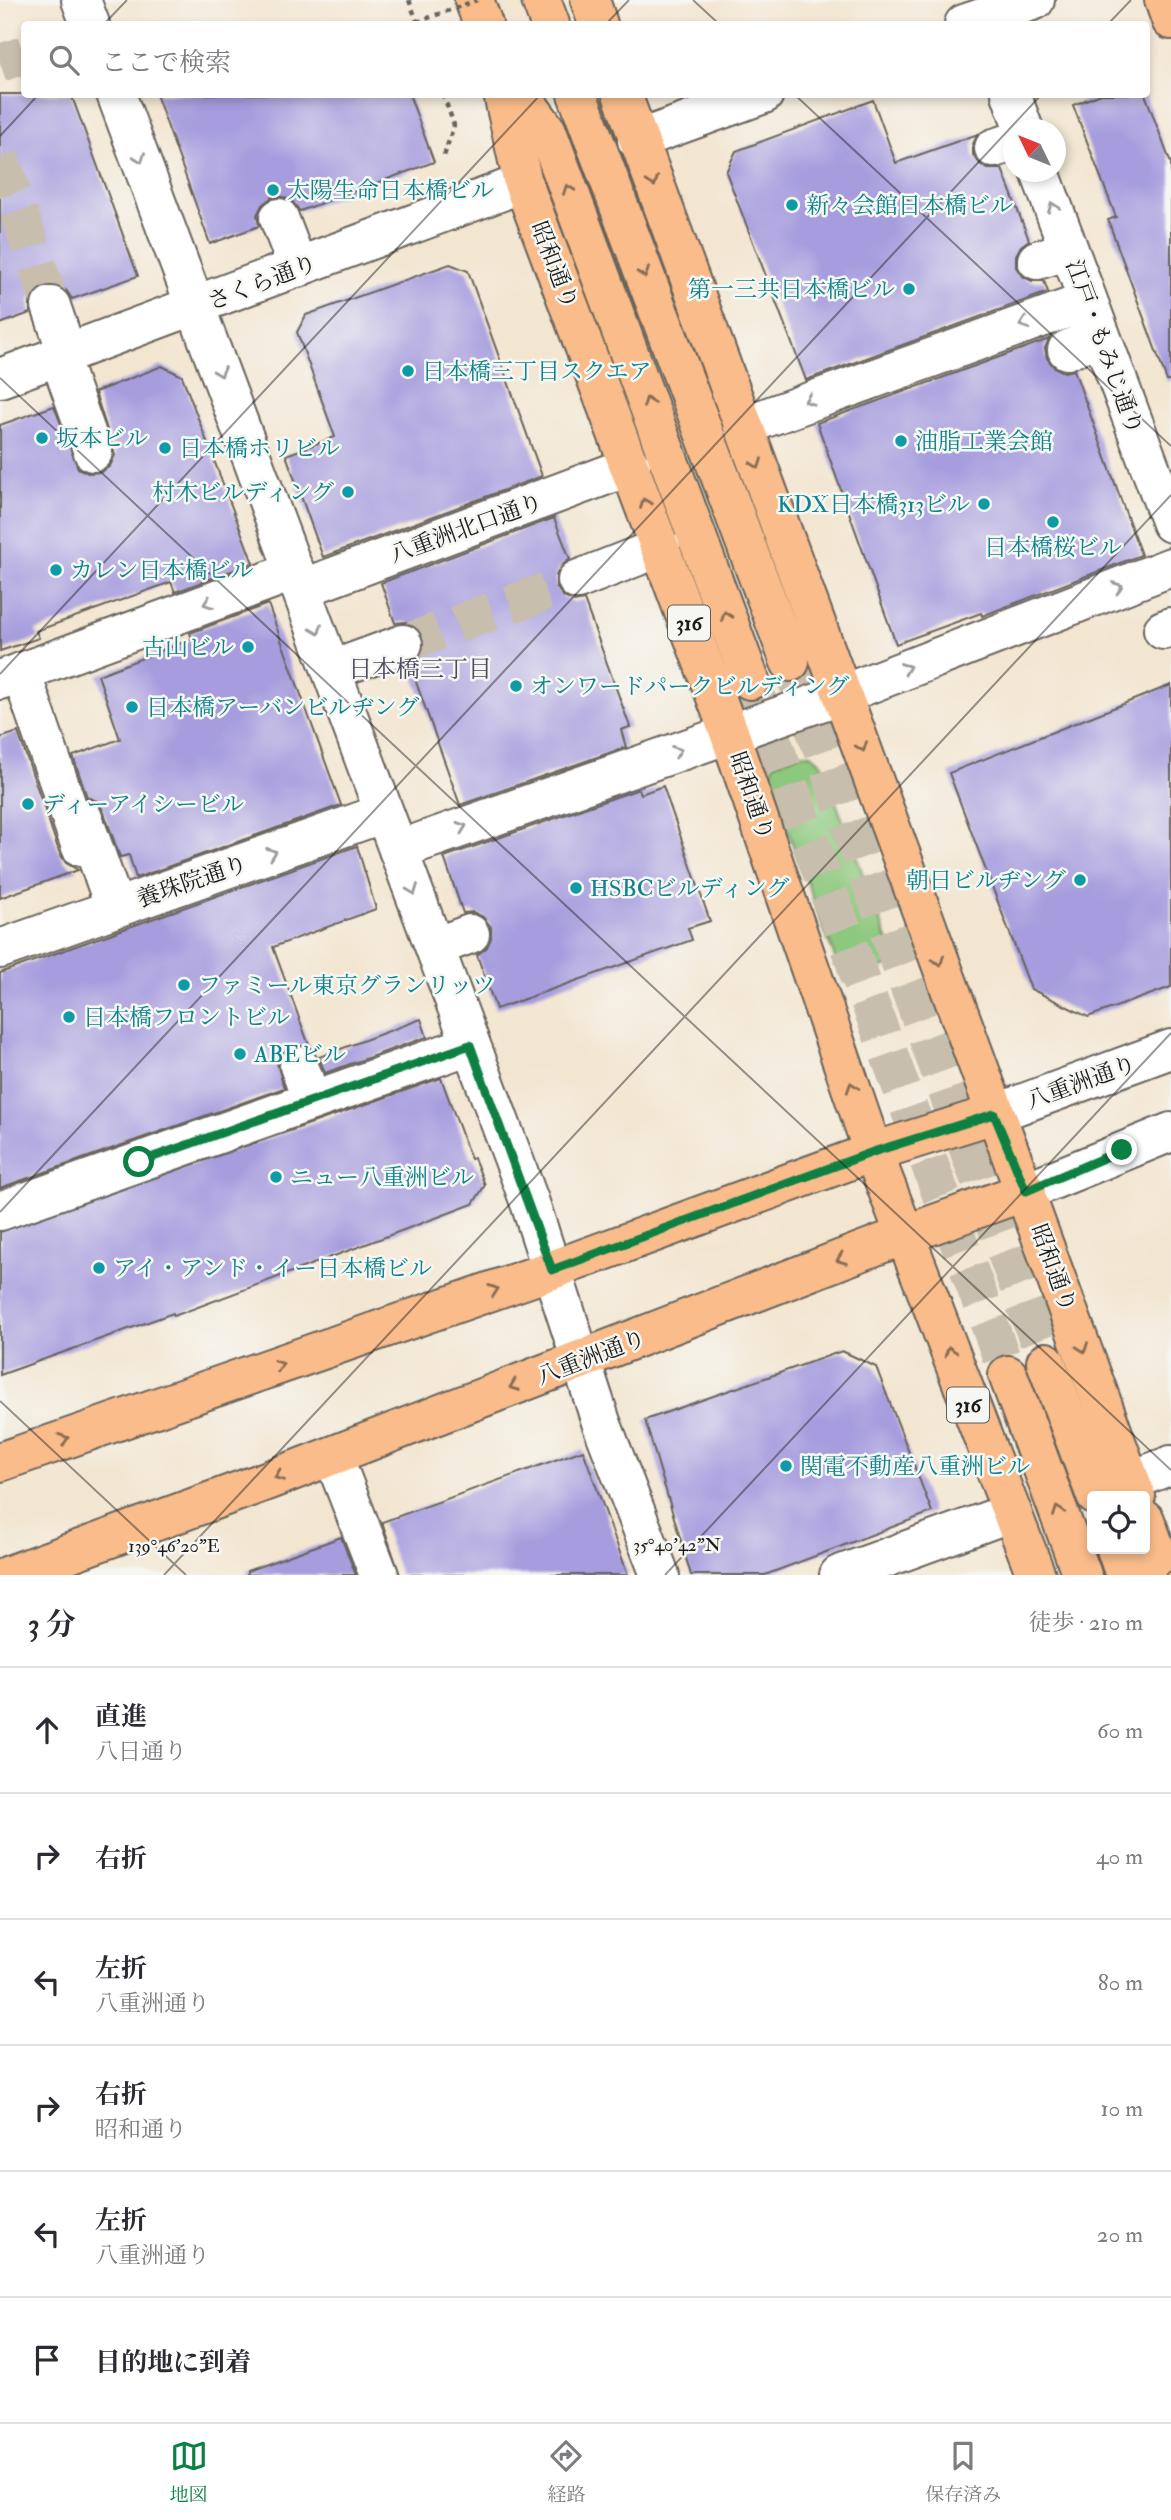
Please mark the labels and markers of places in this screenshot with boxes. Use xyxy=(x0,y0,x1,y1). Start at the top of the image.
place label: 太陽生命日本橋ビル xyxy=(287,176,494,205)
marker: 太陽生命日本橋ビル xyxy=(265,182,281,198)
place label: 新々会館日本橋ビル xyxy=(806,191,1013,220)
marker: 新々会館日本橋ビル xyxy=(784,197,800,213)
place label: 第一三共日本橋ビル xyxy=(688,275,895,304)
marker: 第一三共日本橋ビル xyxy=(901,281,917,297)
place label: 日本橋三丁目スクエア xyxy=(422,357,652,386)
marker: 日本橋三丁目スクエア xyxy=(400,363,416,379)
place label: 坂本ビル xyxy=(56,424,148,453)
place label: 油脂工業会館 xyxy=(915,427,1053,456)
marker: 坂本ビル xyxy=(34,430,50,446)
marker: 油脂工業会館 xyxy=(893,433,909,449)
place label: 日本橋ホリビル xyxy=(179,434,340,463)
marker: 日本橋ホリビル xyxy=(157,440,173,456)
place label: 村木ビルディング xyxy=(152,478,334,507)
marker: 村木ビルディング xyxy=(340,484,356,500)
place label: KDX日本橋313ビル xyxy=(777,490,970,519)
marker: KDX日本橋313ビル xyxy=(976,496,992,512)
marker: 日本橋桜ビル xyxy=(1045,514,1061,530)
place label: 日本橋桜ビル xyxy=(984,533,1122,562)
place label: カレン日本橋ビル xyxy=(70,556,253,585)
marker: カレン日本橋ビル xyxy=(48,562,64,578)
place label: 古山ビル xyxy=(142,633,234,662)
marker: 古山ビル xyxy=(240,639,256,655)
place label: オンワードパークビルディング xyxy=(530,672,849,701)
marker: オンワードパークビルディング xyxy=(508,678,524,694)
place label: 日本橋アーバンビルヂング xyxy=(146,693,419,722)
marker: 日本橋アーバンビルヂング xyxy=(124,699,140,715)
place label: ディーアイシービル xyxy=(42,790,244,819)
marker: ディーアイシービル xyxy=(20,796,36,812)
place label: 朝日ビルヂング xyxy=(906,866,1066,895)
marker: 朝日ビルヂング xyxy=(1072,872,1088,888)
place label: HSBCビルディング xyxy=(590,874,789,903)
marker: HSBCビルディング xyxy=(568,880,584,896)
place label: ファミール東京グランリッツ xyxy=(198,971,495,1000)
marker: ファミール東京グランリッツ xyxy=(176,977,192,993)
place label: 日本橋フロントビル xyxy=(83,1003,290,1032)
marker: 日本橋フロントビル xyxy=(61,1009,77,1025)
place label: ABEビル xyxy=(253,1040,346,1069)
marker: ABEビル xyxy=(232,1046,248,1062)
place label: ニュー八重洲ビル xyxy=(290,1163,474,1192)
marker: ニュー八重洲ビル xyxy=(268,1169,284,1185)
place label: アイ・アンド・イー日本橋ビル xyxy=(113,1254,432,1283)
marker: アイ・アンド・イー日本橋ビル xyxy=(91,1260,107,1276)
place label: 関電不動産八重洲ビル xyxy=(800,1452,1030,1481)
marker: 関電不動産八重洲ビル xyxy=(778,1458,794,1474)

